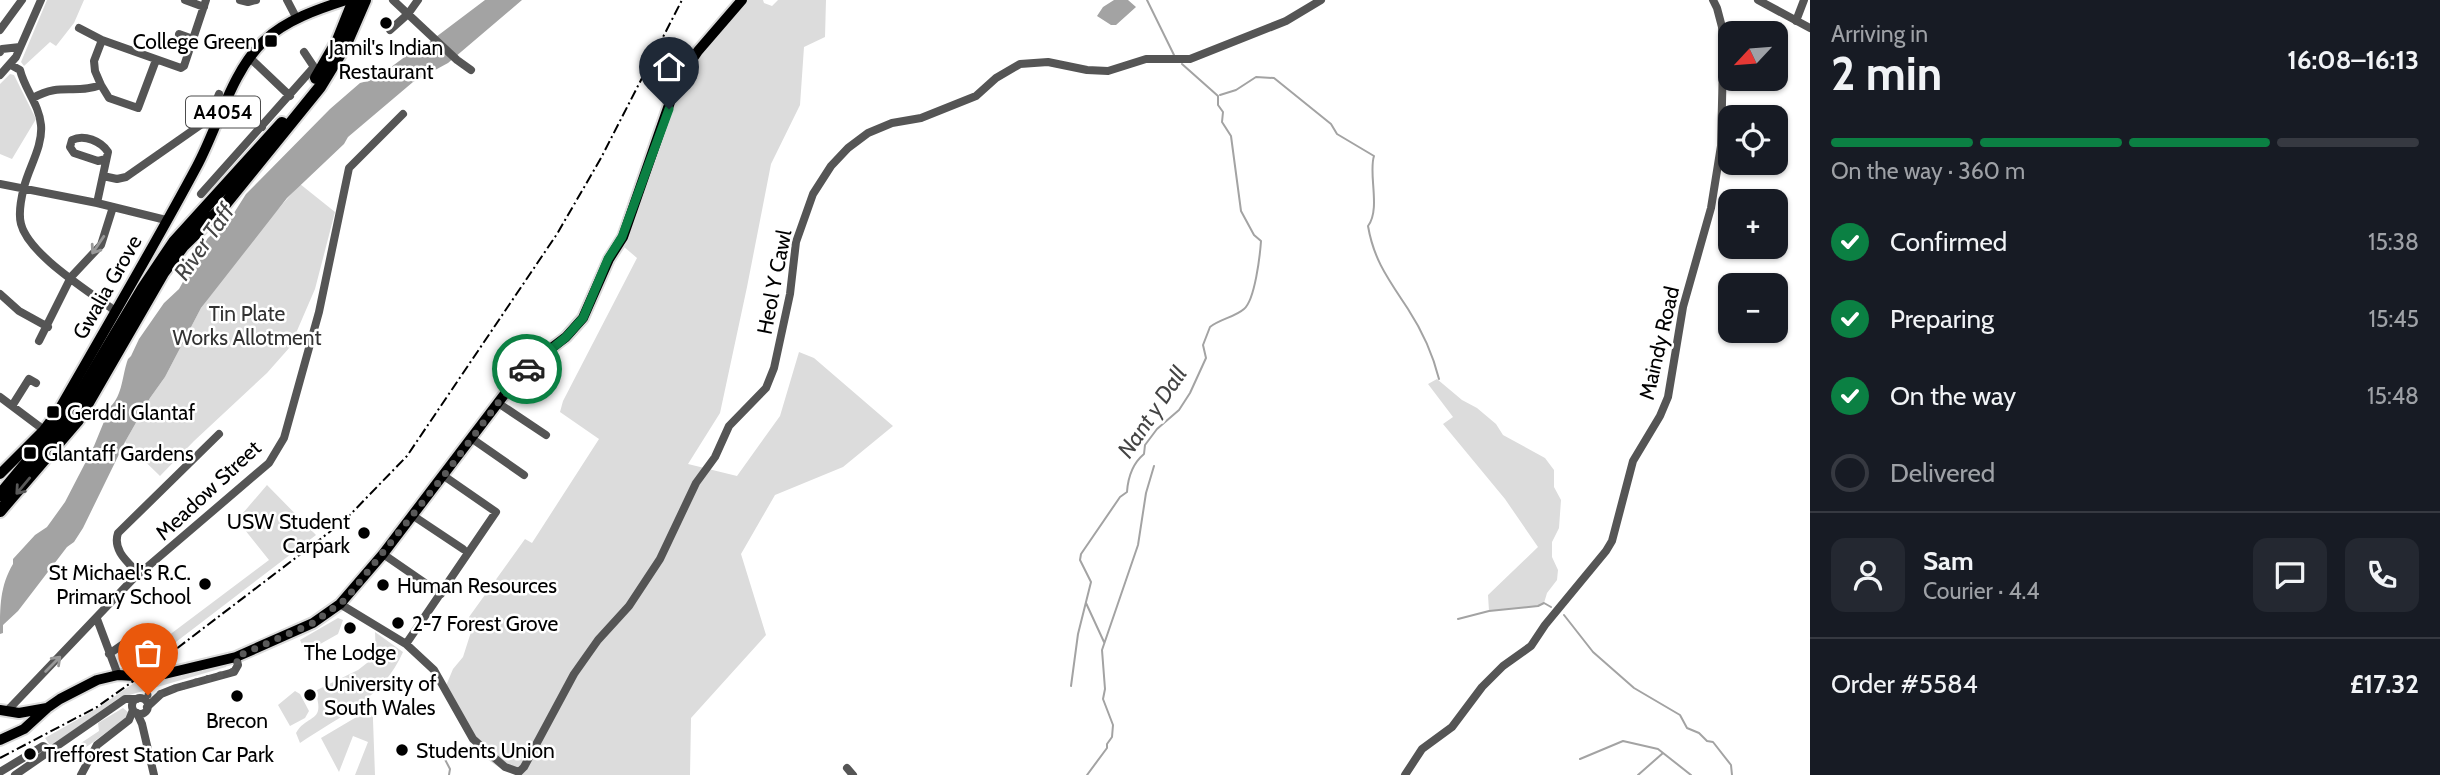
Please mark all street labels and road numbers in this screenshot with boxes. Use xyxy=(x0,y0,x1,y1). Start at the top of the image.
road number: A4054 xyxy=(186,96,260,128)
street label: Heol Y Cawl xyxy=(752,228,796,336)
street label: Gwalia Grove xyxy=(67,230,147,343)
street label: Maindy Road xyxy=(1634,284,1684,402)
street label: Meadow Street xyxy=(150,435,266,545)

